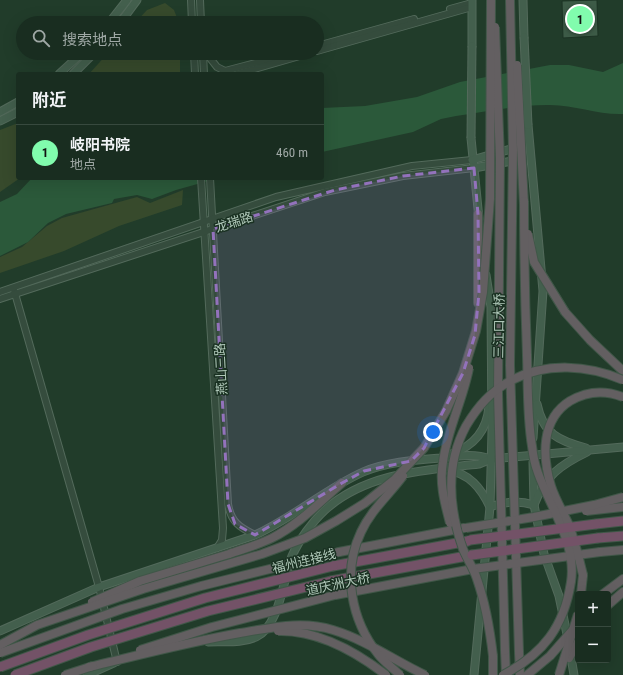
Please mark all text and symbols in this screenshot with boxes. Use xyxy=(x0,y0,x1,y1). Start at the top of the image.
pin: 1 xyxy=(567,4,593,34)
search box xyxy=(16,16,324,60)
icon: search xyxy=(30,27,52,49)
text: 搜索地点 xyxy=(62,31,122,49)
text: 附近 xyxy=(32,90,66,110)
text: 岐阳书院 xyxy=(70,136,130,154)
text: 1 xyxy=(42,145,48,160)
text: 460 m xyxy=(276,145,308,160)
text: 地点 xyxy=(70,157,96,172)
street label: 龙瑞路 xyxy=(213,209,255,235)
street label: 三江口大桥 xyxy=(491,293,507,359)
street label: 燕山三路 xyxy=(212,343,230,395)
your location xyxy=(423,422,443,442)
street label: 福州连接线 xyxy=(271,546,337,576)
street label: 道庆洲大桥 xyxy=(305,570,371,598)
map controls xyxy=(575,591,611,663)
button: + xyxy=(575,591,611,627)
button: − xyxy=(575,627,611,663)

